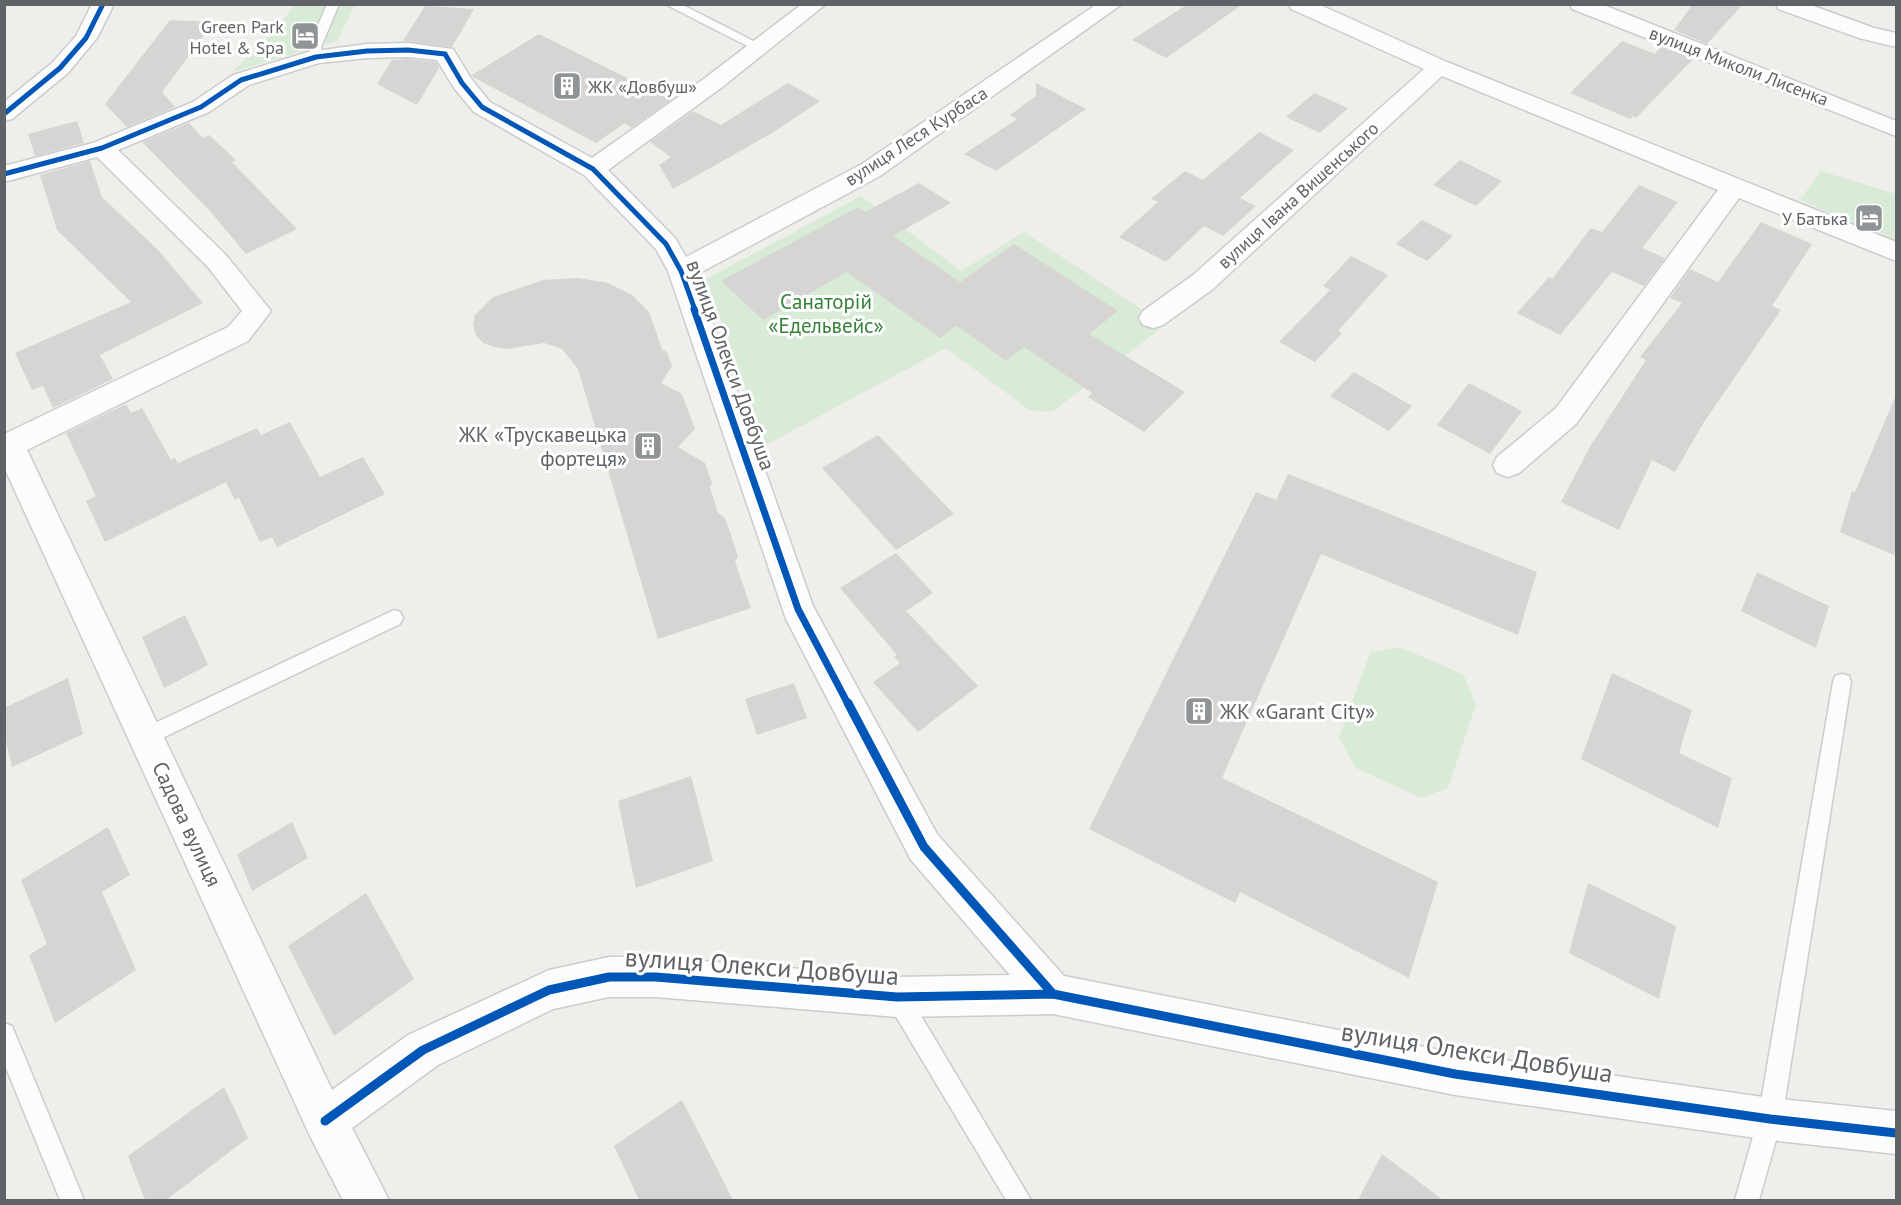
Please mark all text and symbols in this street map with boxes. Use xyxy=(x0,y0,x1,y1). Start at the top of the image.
place label: Green Park Hotel & Spa xyxy=(189,15,284,59)
hotel icon: Green Park Hotel & Spa xyxy=(289,20,321,52)
street label: вулиця Миколи Лисенка xyxy=(1646,21,1832,111)
building icon: ЖК «Довбуш» xyxy=(551,70,583,102)
place label: ЖК «Довбуш» xyxy=(587,75,697,98)
street label: вулиця Леся Курбаса xyxy=(840,81,992,191)
street label: вулиця Івана Вишенського xyxy=(1213,117,1383,273)
hotel icon: У Батька xyxy=(1853,202,1885,234)
place label: У Батька xyxy=(1782,207,1848,230)
street label: вулиця Олекси Довбуша xyxy=(680,256,782,474)
park label: Санаторій «Едельвейс» xyxy=(768,288,884,339)
place label: ЖК «Трускавецька фортеця» xyxy=(458,421,627,472)
building icon: ЖК «Трускавецька фортеця» xyxy=(632,430,664,462)
building icon: ЖК «Garant City» xyxy=(1183,695,1215,727)
place label: ЖК «Garant City» xyxy=(1219,698,1375,725)
street label: Садова вулиця xyxy=(146,757,228,891)
street label: вулиця Олекси Довбуша xyxy=(624,940,900,992)
street label: вулиця Олекси Довбуша xyxy=(1339,1014,1615,1090)

